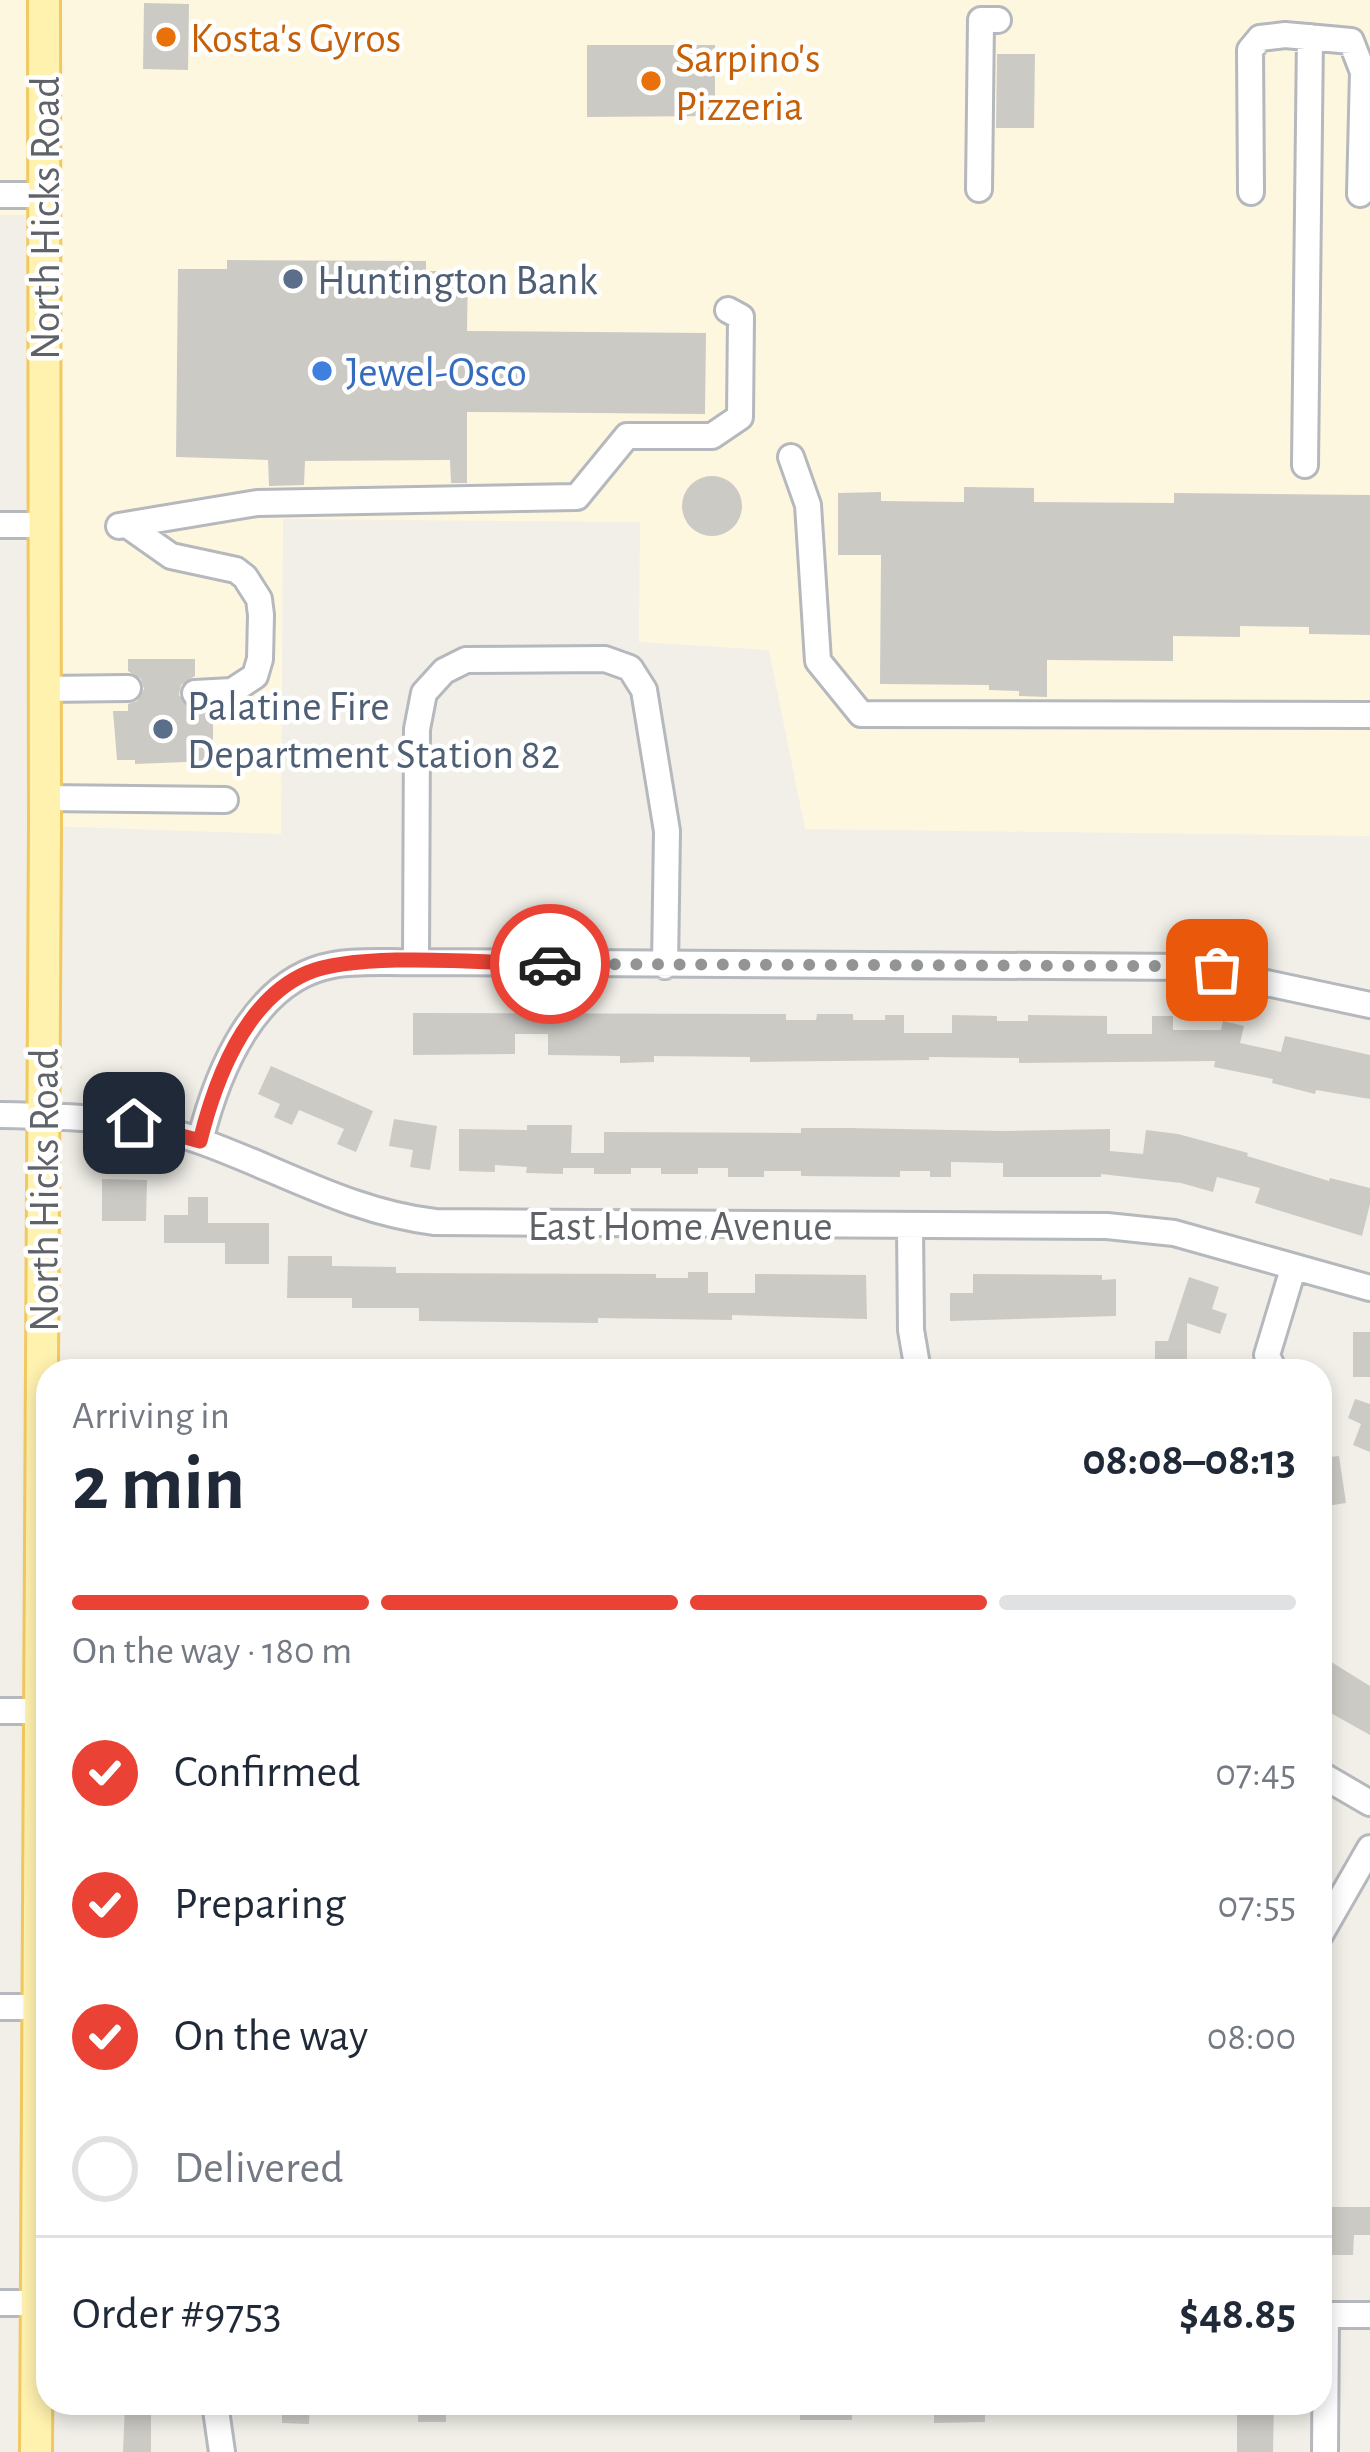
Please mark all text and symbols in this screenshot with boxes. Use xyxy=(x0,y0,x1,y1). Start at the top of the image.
place label: Kosta's Gyros xyxy=(190,18,401,60)
marker: Kosta's Gyros xyxy=(153,24,179,50)
place label: Sarpino's Pizzeria xyxy=(675,38,821,128)
marker: Sarpino's Pizzeria xyxy=(638,68,664,94)
street label: North Hicks Road xyxy=(25,76,67,360)
place label: Huntington Bank xyxy=(317,260,598,302)
marker: Huntington Bank xyxy=(280,266,306,292)
place label: Jewel-Osco xyxy=(346,352,527,394)
marker: Jewel-Osco xyxy=(309,358,335,384)
place label: Palatine Fire Department Station 82 xyxy=(187,686,560,776)
marker: Palatine Fire Department Station 82 xyxy=(150,716,176,742)
courier xyxy=(490,904,610,1024)
pin xyxy=(1166,919,1268,1021)
icon: car xyxy=(517,931,583,997)
icon: bag xyxy=(1184,937,1250,1003)
street label: North Hicks Road xyxy=(24,1048,66,1332)
pin xyxy=(83,1072,185,1174)
icon: home xyxy=(101,1090,167,1156)
street label: East Home Avenue xyxy=(527,1206,833,1248)
text: Arriving in xyxy=(72,1397,230,1436)
text: 08:08–08:13 xyxy=(1082,1438,1296,1483)
text: 2 min xyxy=(72,1446,245,1524)
text: On the way · 180 m xyxy=(72,1632,352,1671)
icon: check xyxy=(72,1740,138,1806)
text: Confirmed xyxy=(174,1750,360,1795)
text: 07:45 xyxy=(1215,1754,1296,1793)
icon: check xyxy=(72,1872,138,1938)
text: Preparing xyxy=(174,1882,346,1927)
text: 07:55 xyxy=(1218,1886,1296,1925)
icon: check xyxy=(72,2004,138,2070)
text: On the way xyxy=(174,2014,368,2059)
text: 08:00 xyxy=(1207,2018,1296,2057)
text: Delivered xyxy=(174,2146,343,2191)
text: Order #9753 xyxy=(72,2292,282,2337)
text: $48.85 xyxy=(1179,2292,1296,2337)

